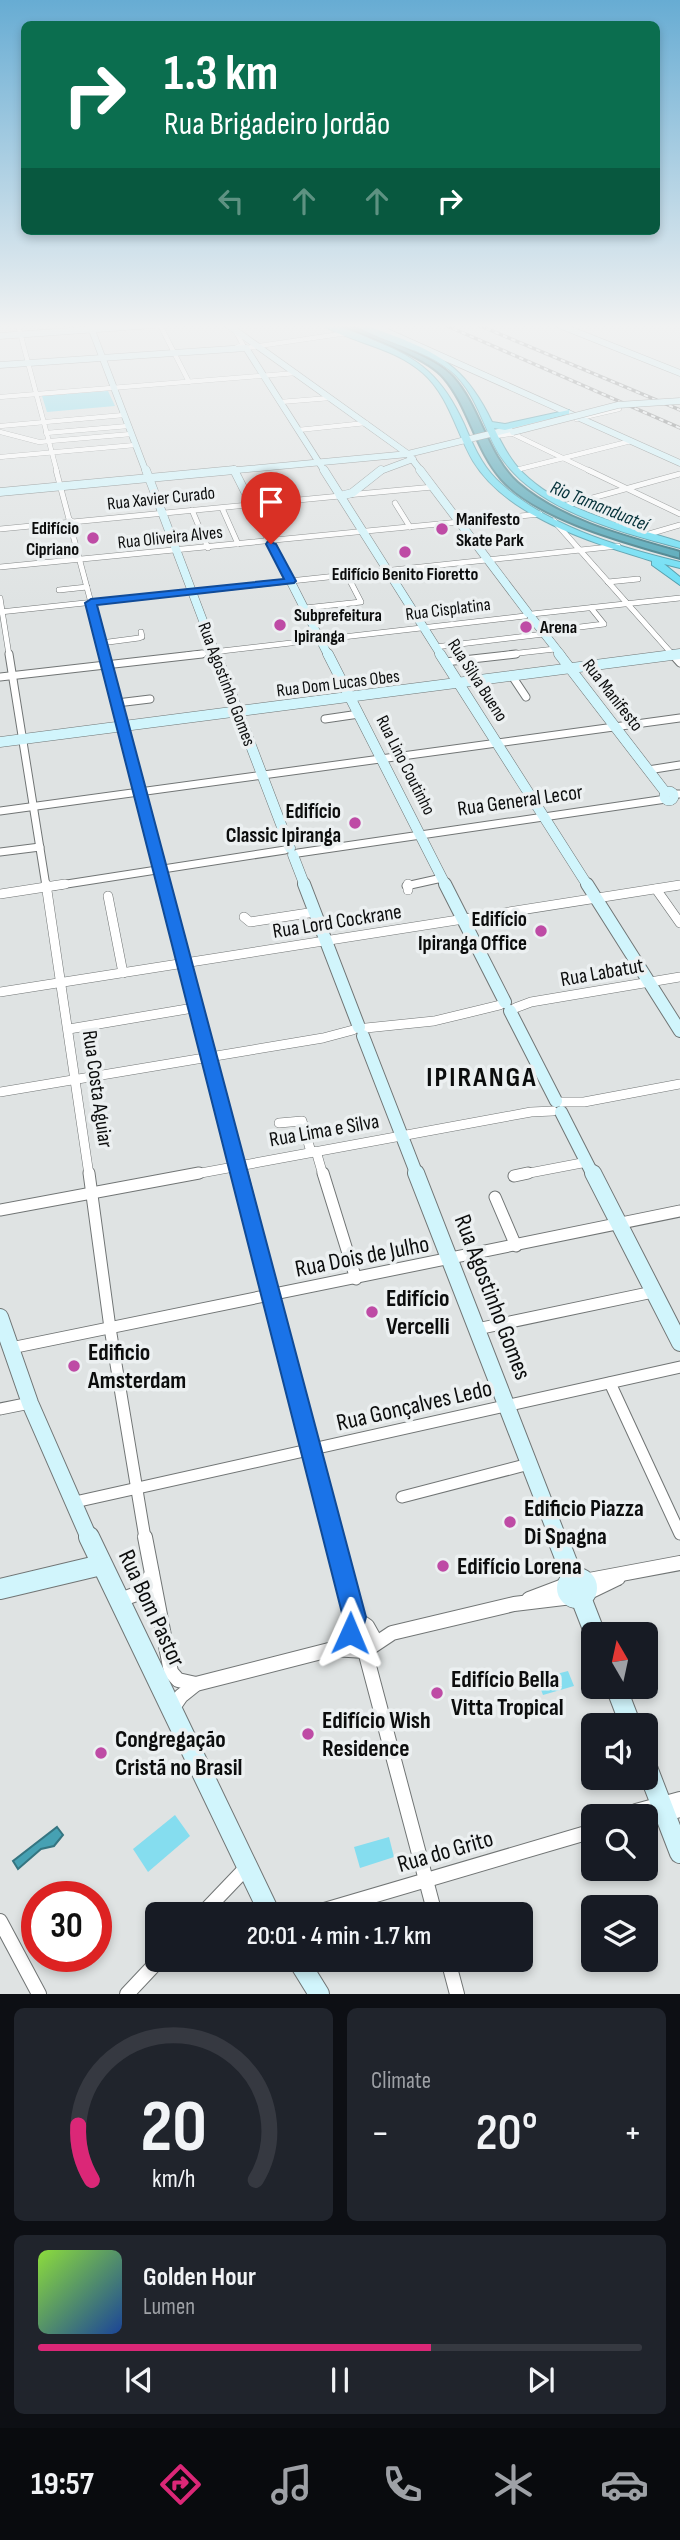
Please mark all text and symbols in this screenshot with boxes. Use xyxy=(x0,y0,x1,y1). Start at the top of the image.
text: 1.3 km xyxy=(164,45,278,104)
icon: right xyxy=(49,49,140,140)
text: Rua Brigadeiro Jordão xyxy=(164,105,390,144)
icon: left xyxy=(212,182,250,220)
icon: ahead xyxy=(285,182,323,220)
icon: ahead xyxy=(358,182,396,220)
icon: right xyxy=(431,182,469,220)
pin xyxy=(241,472,301,544)
water label: Rio Tamanduateí xyxy=(547,476,653,537)
street label: Rua Xavier Curado xyxy=(106,482,216,515)
icon: arrive xyxy=(252,483,290,521)
place label: Manifesto Skate Park xyxy=(456,509,524,551)
place label: Edifício Cipriano xyxy=(26,518,79,560)
marker: Manifesto Skate Park xyxy=(434,521,450,537)
street label: Rua Oliveira Alves xyxy=(117,522,224,553)
marker: Edifício Cipriano xyxy=(85,530,101,546)
marker: Edifício Benito Fioretto xyxy=(397,544,413,560)
place label: Edifício Benito Fioretto xyxy=(332,564,478,585)
street label: Rua Cisplatina xyxy=(404,594,492,625)
place label: Subprefeitura Ipiranga xyxy=(294,605,382,647)
marker: Subprefeitura Ipiranga xyxy=(272,617,288,633)
place label: Arena xyxy=(539,617,577,638)
street label: Rua Agostinho Gomes xyxy=(193,619,260,749)
marker: Arena xyxy=(518,619,534,635)
street label: Rua Silva Bueno xyxy=(443,635,512,726)
street label: Rua Manifesto xyxy=(578,655,647,736)
street label: Rua Dom Lucas Obes xyxy=(275,666,401,701)
street label: Rua Lino Coutinho xyxy=(371,712,440,819)
street label: Rua General Lecor xyxy=(456,779,584,822)
place label: Edifício Classic Ipiranga xyxy=(226,799,341,848)
marker: Edifício Classic Ipiranga xyxy=(347,815,363,831)
street label: Rua Lord Cockrane xyxy=(271,899,403,944)
place label: Edifício Ipiranga Office xyxy=(418,907,527,956)
marker: Edifício Ipiranga Office xyxy=(533,923,549,939)
street label: Rua Labatut xyxy=(558,953,646,992)
street label: Rua Costa Aguiar xyxy=(77,1029,118,1149)
district label: IPIRANGA xyxy=(426,1061,538,1094)
street label: Rua Lima e Silva xyxy=(267,1109,381,1152)
street label: Rua Agostinho Gomes xyxy=(448,1210,537,1384)
street label: Rua Dois de Julho xyxy=(293,1229,432,1284)
place label: Edifício Vercelli xyxy=(386,1284,450,1341)
marker: Edifício Vercelli xyxy=(364,1304,380,1320)
place label: Edificio Amsterdam xyxy=(87,1338,186,1395)
marker: Edificio Amsterdam xyxy=(66,1358,82,1374)
street label: Rua Gonçalves Ledo xyxy=(333,1373,495,1437)
place label: Edificio Piazza Di Spagna xyxy=(524,1494,644,1551)
marker: Edificio Piazza Di Spagna xyxy=(502,1514,518,1530)
street label: Rua Bom Pastor xyxy=(112,1545,191,1671)
place label: Edifício Lorena xyxy=(457,1552,582,1581)
marker: Edifício Lorena xyxy=(435,1558,451,1574)
position arrow xyxy=(313,1596,387,1670)
north arrow xyxy=(581,1622,658,1699)
map controls xyxy=(581,1622,658,1972)
place label: Edifício Bella Vitta Tropical xyxy=(451,1665,564,1722)
marker: Edifício Bella Vitta Tropical xyxy=(429,1685,445,1701)
place label: Edifício Wish Residence xyxy=(322,1706,431,1763)
button: sound xyxy=(581,1713,658,1790)
place label: Congregação Cristã no Brasil xyxy=(115,1725,242,1782)
marker: Edifício Wish Residence xyxy=(300,1726,316,1742)
marker: Congregação Cristã no Brasil xyxy=(93,1745,109,1761)
button: search xyxy=(581,1804,658,1881)
street label: Rua do Grito xyxy=(394,1824,496,1879)
speed limit sign: 30 xyxy=(21,1881,112,1972)
button: layers xyxy=(581,1895,658,1972)
text: 20:01 · 4 min · 1.7 km xyxy=(247,1921,431,1952)
text: Climate xyxy=(371,2067,431,2095)
text: 20 xyxy=(140,2085,207,2173)
text: 20° xyxy=(475,2102,538,2165)
text: − xyxy=(371,2111,390,2156)
text: + xyxy=(623,2111,642,2156)
text: km/h xyxy=(152,2164,195,2195)
text: Golden Hour xyxy=(143,2262,256,2293)
text: Lumen xyxy=(143,2293,195,2321)
icon: previous xyxy=(120,2361,158,2399)
icon: pause xyxy=(321,2361,359,2399)
icon: next xyxy=(522,2361,560,2399)
icon: directions xyxy=(156,2460,205,2509)
icon: music xyxy=(267,2460,316,2509)
icon: phone xyxy=(378,2460,427,2509)
icon: climate xyxy=(489,2460,538,2509)
icon: car xyxy=(600,2460,649,2509)
text: 19:57 xyxy=(31,2465,94,2504)

